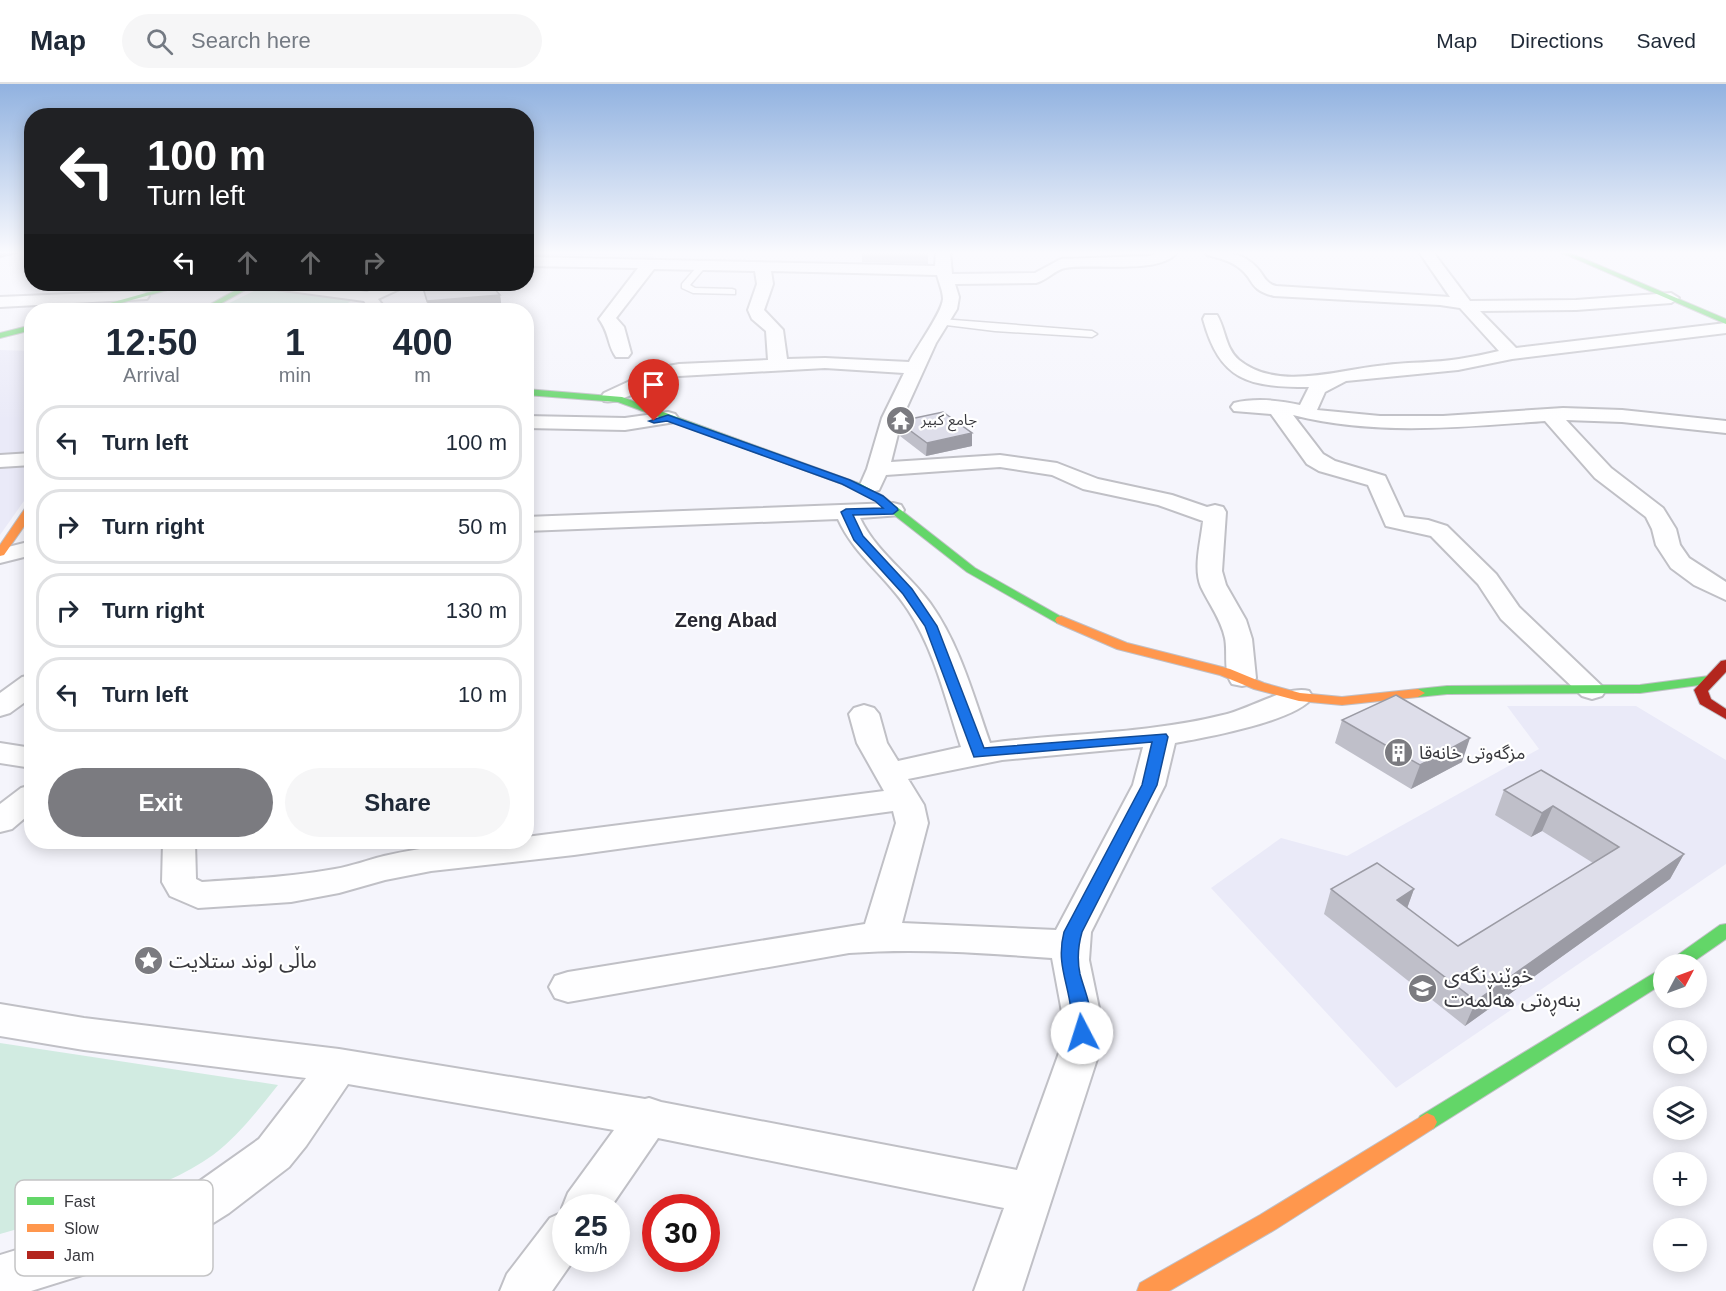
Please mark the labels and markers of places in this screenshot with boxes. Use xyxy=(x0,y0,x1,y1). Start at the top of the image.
pin xyxy=(628,359,679,421)
temple icon: جامع كبير xyxy=(884,404,916,436)
place label: جامع كبير xyxy=(920,411,977,432)
building icon: مزگەوتی خانەقا xyxy=(1382,737,1414,769)
place label: مزگەوتی خانەقا xyxy=(1419,743,1525,764)
place icon: ماڵی لوند ستلایت xyxy=(132,945,164,977)
place label: ماڵی لوند ستلایت xyxy=(169,945,317,973)
place label: خوێندنگەی بنەڕەتی هەڵمەت xyxy=(1444,964,1581,1017)
school or university icon: خوێندنگەی بنەڕەتی هەڵمەت xyxy=(1407,972,1439,1004)

